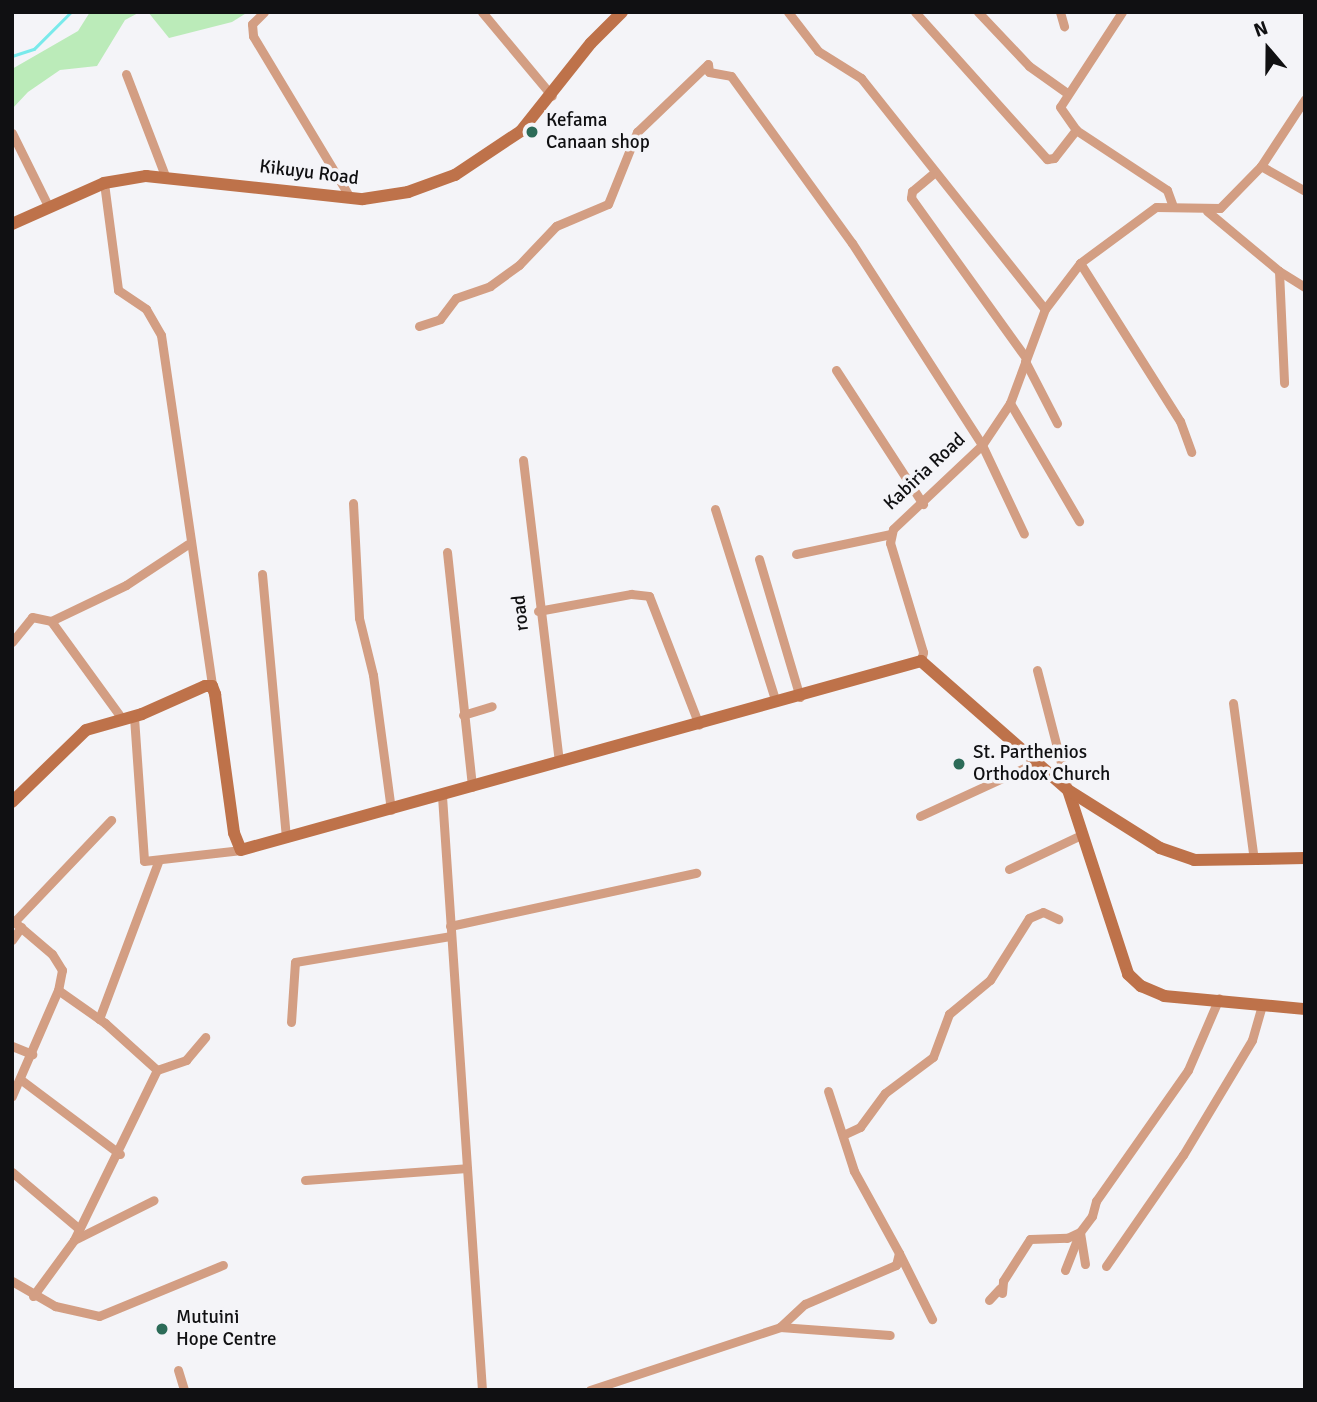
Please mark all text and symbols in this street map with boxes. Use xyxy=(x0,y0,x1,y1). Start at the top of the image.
north arrow xyxy=(1233,14,1303,84)
text: N xyxy=(1251,16,1271,43)
place label: Kefama Canaan shop xyxy=(546,110,650,154)
marker: Kefama Canaan shop xyxy=(524,124,540,140)
street label: Kikuyu Road xyxy=(258,156,360,190)
street label: Kabiria Road xyxy=(880,429,970,515)
street label: road xyxy=(508,594,534,632)
place label: St. Parthenios Orthodox Church xyxy=(973,742,1110,786)
marker: St. Parthenios Orthodox Church xyxy=(951,756,967,772)
place label: Mutuini Hope Centre xyxy=(176,1307,276,1351)
marker: Mutuini Hope Centre xyxy=(154,1321,170,1337)

